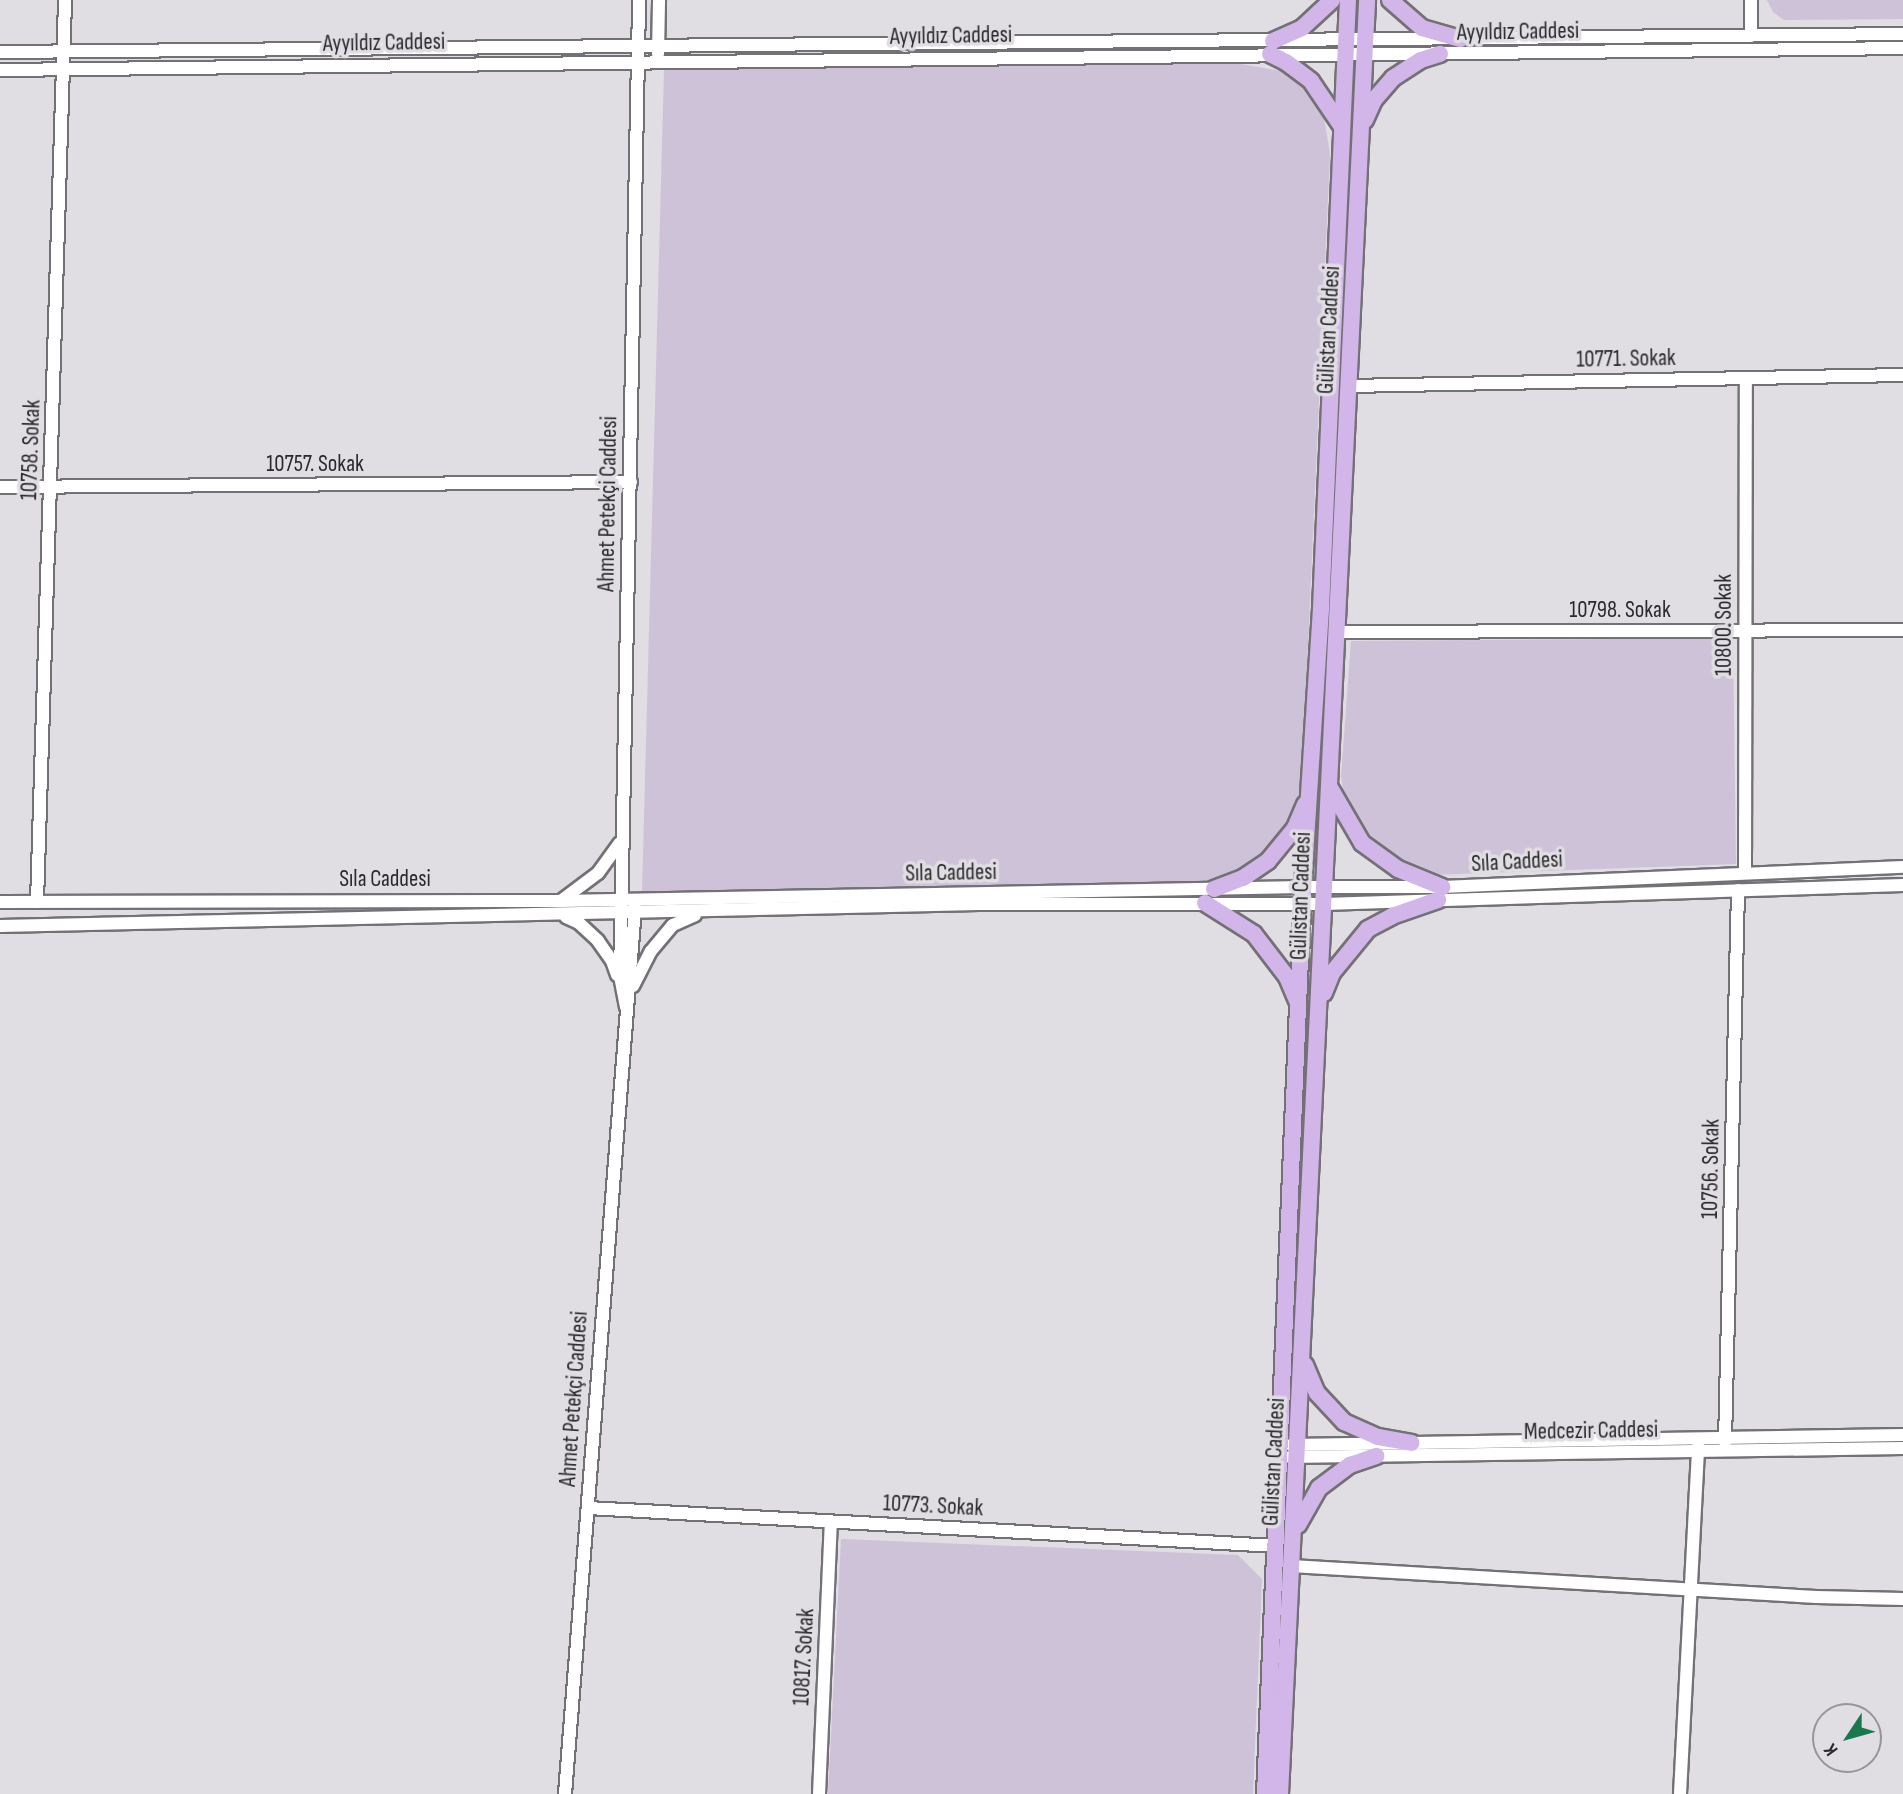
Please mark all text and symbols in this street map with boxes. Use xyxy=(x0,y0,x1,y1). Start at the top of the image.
street label: Ayyıldız Caddesi xyxy=(1457,17,1579,47)
street label: Ayyıldız Caddesi xyxy=(890,21,1012,51)
street label: Ayyıldız Caddesi xyxy=(323,28,445,58)
street label: Gülistan Caddesi xyxy=(1312,265,1346,395)
street label: 10771. Sokak xyxy=(1576,344,1676,374)
street label: 10758. Sokak xyxy=(15,399,47,501)
street label: Ahmet Petekçi Caddesi xyxy=(593,416,623,592)
street label: 10757. Sokak xyxy=(266,450,364,478)
street label: 10800. Sokak xyxy=(1710,574,1738,676)
street label: 10798. Sokak xyxy=(1569,596,1671,624)
street label: Gülistan Caddesi xyxy=(1285,831,1317,961)
street label: Sıla Caddesi xyxy=(1471,846,1563,878)
street label: Sıla Caddesi xyxy=(905,858,997,888)
street label: Sıla Caddesi xyxy=(339,865,431,893)
street label: 10756. Sokak xyxy=(1696,1119,1726,1219)
street label: Ahmet Petekçi Caddesi xyxy=(554,1310,594,1488)
street label: Gülistan Caddesi xyxy=(1257,1397,1291,1527)
street label: Medcezir Caddesi xyxy=(1524,1416,1658,1446)
street label: 10773. Sokak xyxy=(882,1490,984,1522)
street label: 10817. Sokak xyxy=(788,1608,820,1706)
north arrow xyxy=(1812,1703,1882,1773)
text: K xyxy=(1819,1739,1843,1760)

